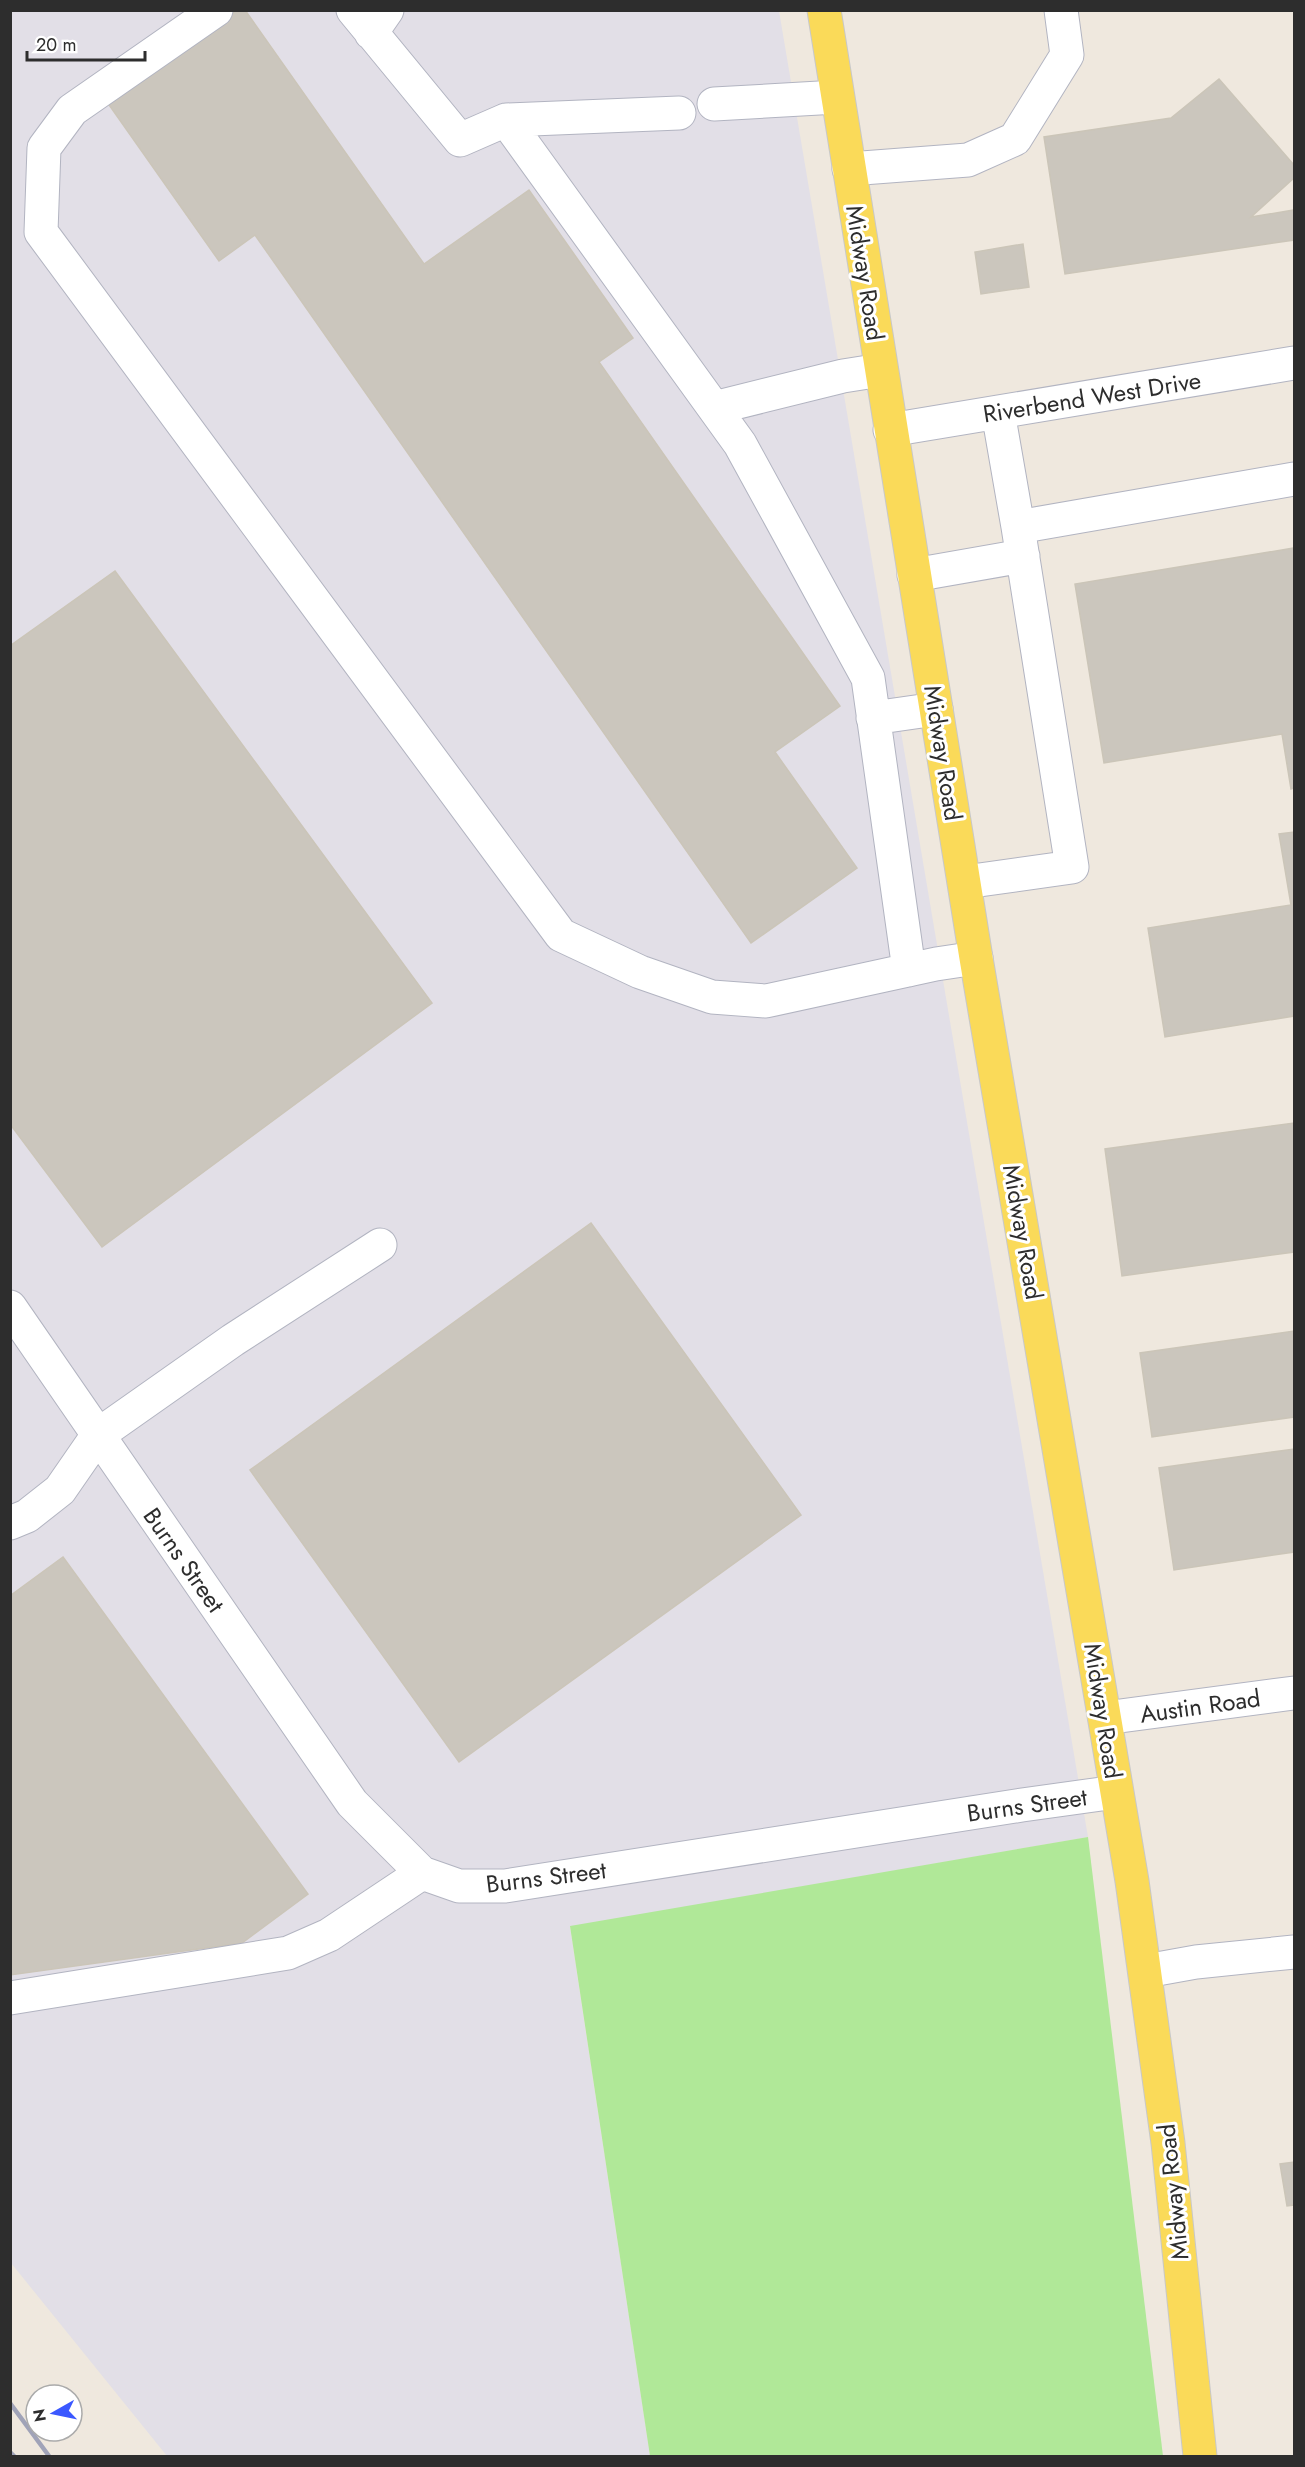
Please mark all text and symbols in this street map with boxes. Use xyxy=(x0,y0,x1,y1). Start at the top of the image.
scale bar xyxy=(27,24,146,62)
text: 20 m xyxy=(36,32,76,58)
street label: Midway Road xyxy=(837,203,893,343)
street label: Riverbend West Drive xyxy=(981,362,1203,432)
street label: Midway Road xyxy=(915,683,971,823)
street label: Midway Road xyxy=(994,1162,1052,1302)
street label: Burns Street xyxy=(135,1500,233,1620)
street label: Midway Road xyxy=(1075,1641,1131,1781)
street label: Austin Road xyxy=(1138,1680,1262,1732)
street label: Burns Street xyxy=(965,1779,1090,1831)
street label: Burns Street xyxy=(484,1852,608,1902)
street label: Midway Road xyxy=(1148,2122,1198,2262)
north arrow xyxy=(24,2383,84,2443)
text: N xyxy=(27,2407,52,2423)

